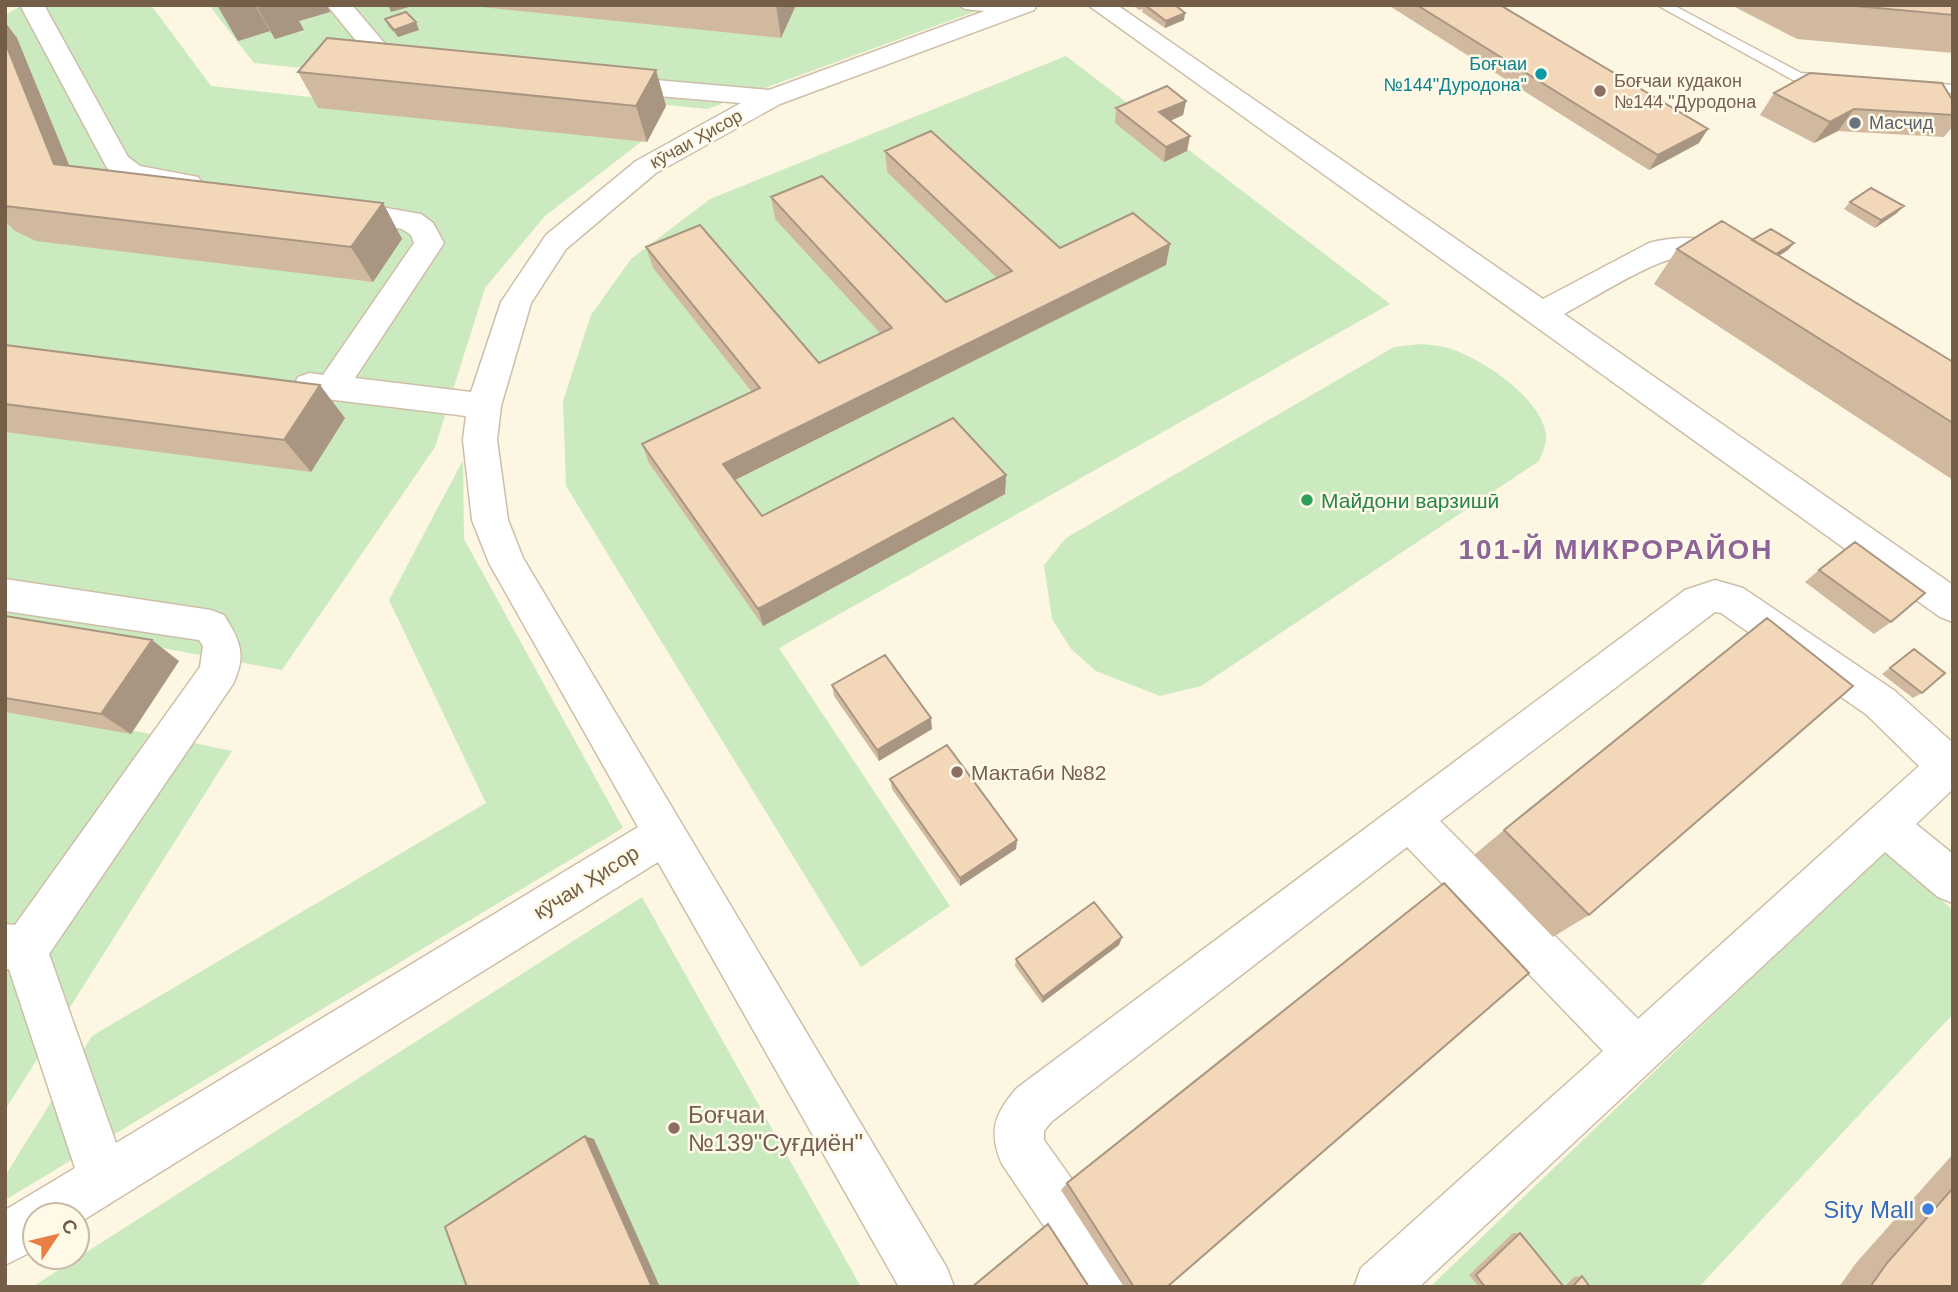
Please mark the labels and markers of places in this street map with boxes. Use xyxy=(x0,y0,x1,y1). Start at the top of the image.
place label: Боғчаи №144"Дуродона" xyxy=(1383,54,1527,95)
marker: Боғчаи №144"Дуродона" xyxy=(1533,66,1549,82)
place label: Боғчаи кудакон №144 "Дуродона xyxy=(1614,71,1757,112)
marker: Боғчаи кудакон №144 "Дуродона xyxy=(1592,83,1608,99)
place label: Масҷид xyxy=(1869,113,1934,133)
marker: Масҷид xyxy=(1847,115,1863,131)
place label: Майдони варзишӣ xyxy=(1321,489,1499,512)
marker: Майдони варзишӣ xyxy=(1299,492,1315,508)
place label: Мактаби №82 xyxy=(971,761,1106,784)
marker: Мактаби №82 xyxy=(949,764,965,780)
place label: Боғчаи №139"Суғдиён" xyxy=(688,1101,863,1156)
marker: Боғчаи №139"Суғдиён" xyxy=(666,1120,682,1136)
place label: Sity Mall xyxy=(1823,1196,1914,1223)
marker: Sity Mall xyxy=(1920,1201,1936,1217)

